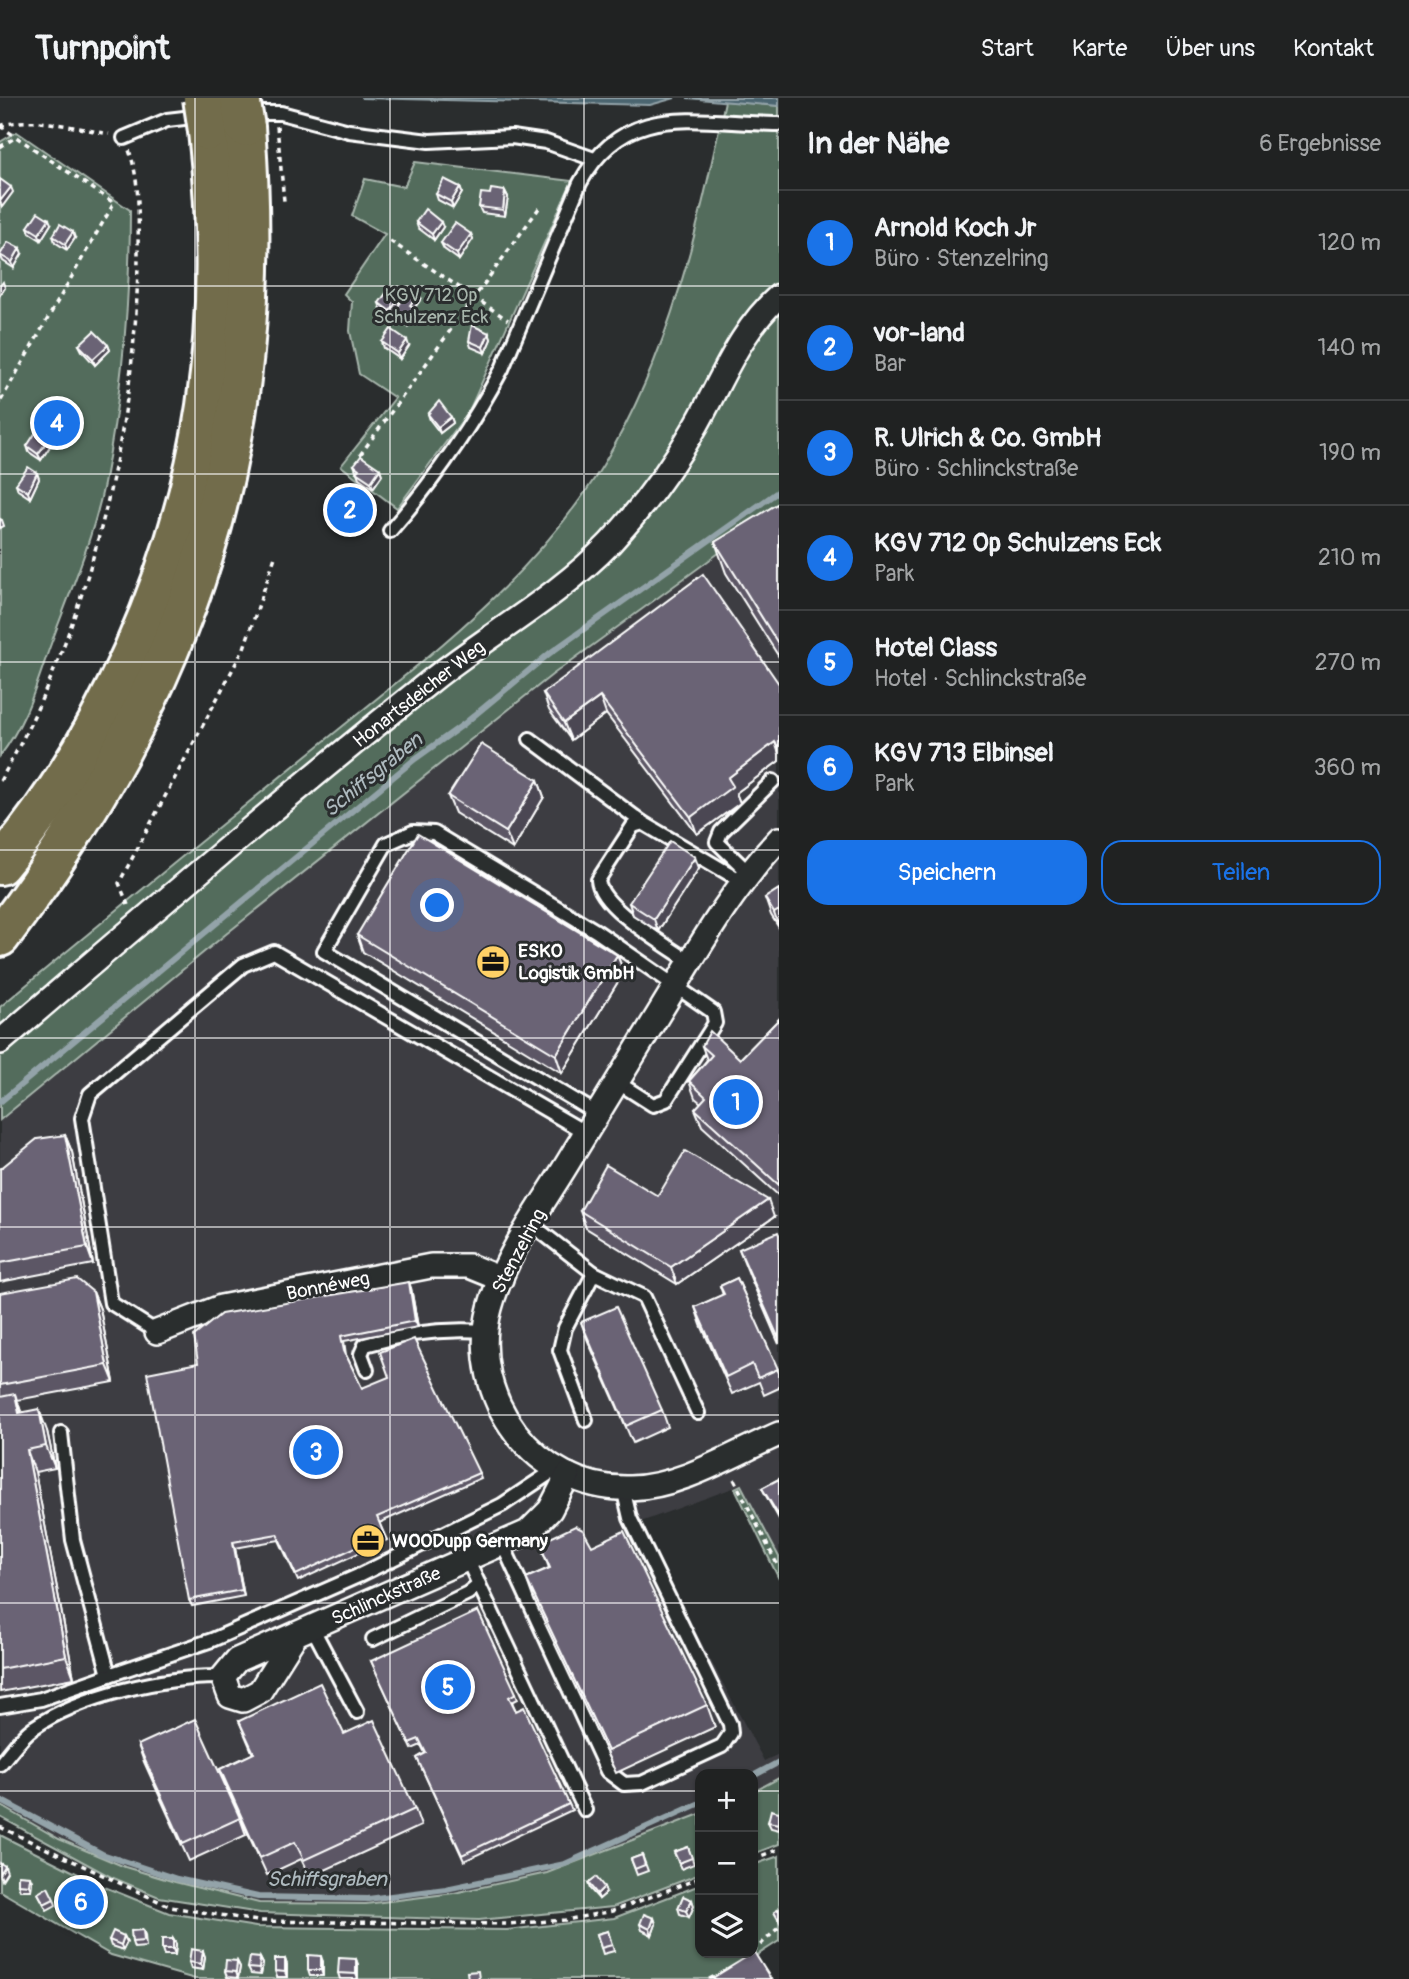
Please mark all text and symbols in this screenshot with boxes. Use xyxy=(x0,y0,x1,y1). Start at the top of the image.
text: Turnpoint xyxy=(35,28,170,69)
text: Start xyxy=(981,34,1034,63)
text: Karte xyxy=(1072,34,1127,63)
text: Über uns xyxy=(1165,34,1255,63)
text: Kontakt xyxy=(1293,34,1374,63)
text: In der Nähe xyxy=(807,125,949,162)
text: 6 Ergebnisse xyxy=(1259,129,1381,158)
text: Arnold Koch Jr xyxy=(874,212,1036,244)
text: 1 xyxy=(826,228,835,257)
text: 120 m xyxy=(1318,228,1381,257)
text: Büro · Stenzelring xyxy=(874,244,1048,273)
park label: KGV 712 Op Schulzenz Eck xyxy=(374,283,488,329)
text: vor-land xyxy=(874,317,965,349)
text: 2 xyxy=(824,333,836,362)
text: 140 m xyxy=(1318,333,1381,362)
text: Bar xyxy=(874,349,906,378)
pin: 4 xyxy=(34,397,80,449)
text: R. Ulrich & Co. GmbH xyxy=(874,422,1102,454)
text: 3 xyxy=(824,438,836,467)
text: 190 m xyxy=(1319,438,1381,467)
text: Büro · Schlinckstraße xyxy=(874,454,1078,483)
pin: 2 xyxy=(327,484,373,536)
text: KGV 712 Op Schulzens Eck xyxy=(874,527,1161,559)
text: 4 xyxy=(823,543,837,572)
text: 210 m xyxy=(1318,543,1381,572)
text: Park xyxy=(874,559,914,588)
text: Hotel Class xyxy=(874,632,997,664)
street label: Honartsdeicher Weg xyxy=(348,635,490,753)
text: 5 xyxy=(824,648,836,677)
text: 270 m xyxy=(1315,648,1381,677)
text: Hotel · Schlinckstraße xyxy=(874,664,1086,693)
water label: Schiffsgraben xyxy=(318,726,429,823)
text: KGV 713 Elbinsel xyxy=(874,737,1054,769)
text: 6 xyxy=(823,753,837,782)
text: 360 m xyxy=(1314,753,1381,782)
text: Park xyxy=(874,769,914,798)
button: Speichern xyxy=(807,840,1087,905)
button: Teilen xyxy=(1101,840,1381,905)
your location xyxy=(420,888,454,922)
place label: ESKO Logistik GmbH xyxy=(518,939,634,985)
office icon: ESKO Logistik GmbH xyxy=(474,943,512,981)
pin: 1 xyxy=(713,1076,759,1128)
street label: Stenzelring xyxy=(487,1205,551,1297)
street label: Bonnéweg xyxy=(284,1266,372,1306)
pin: 3 xyxy=(293,1426,339,1478)
office icon: WOODupp Germany xyxy=(349,1522,387,1560)
place label: WOODupp Germany xyxy=(392,1529,549,1553)
street label: Schlinckstraße xyxy=(328,1561,445,1631)
pin: 5 xyxy=(425,1661,471,1713)
map controls xyxy=(695,1769,758,1958)
button: + xyxy=(695,1769,758,1832)
button: − xyxy=(695,1832,758,1895)
water label: Schiffsgraben xyxy=(267,1866,388,1893)
pin: 6 xyxy=(58,1876,104,1928)
button: layers xyxy=(695,1895,758,1958)

